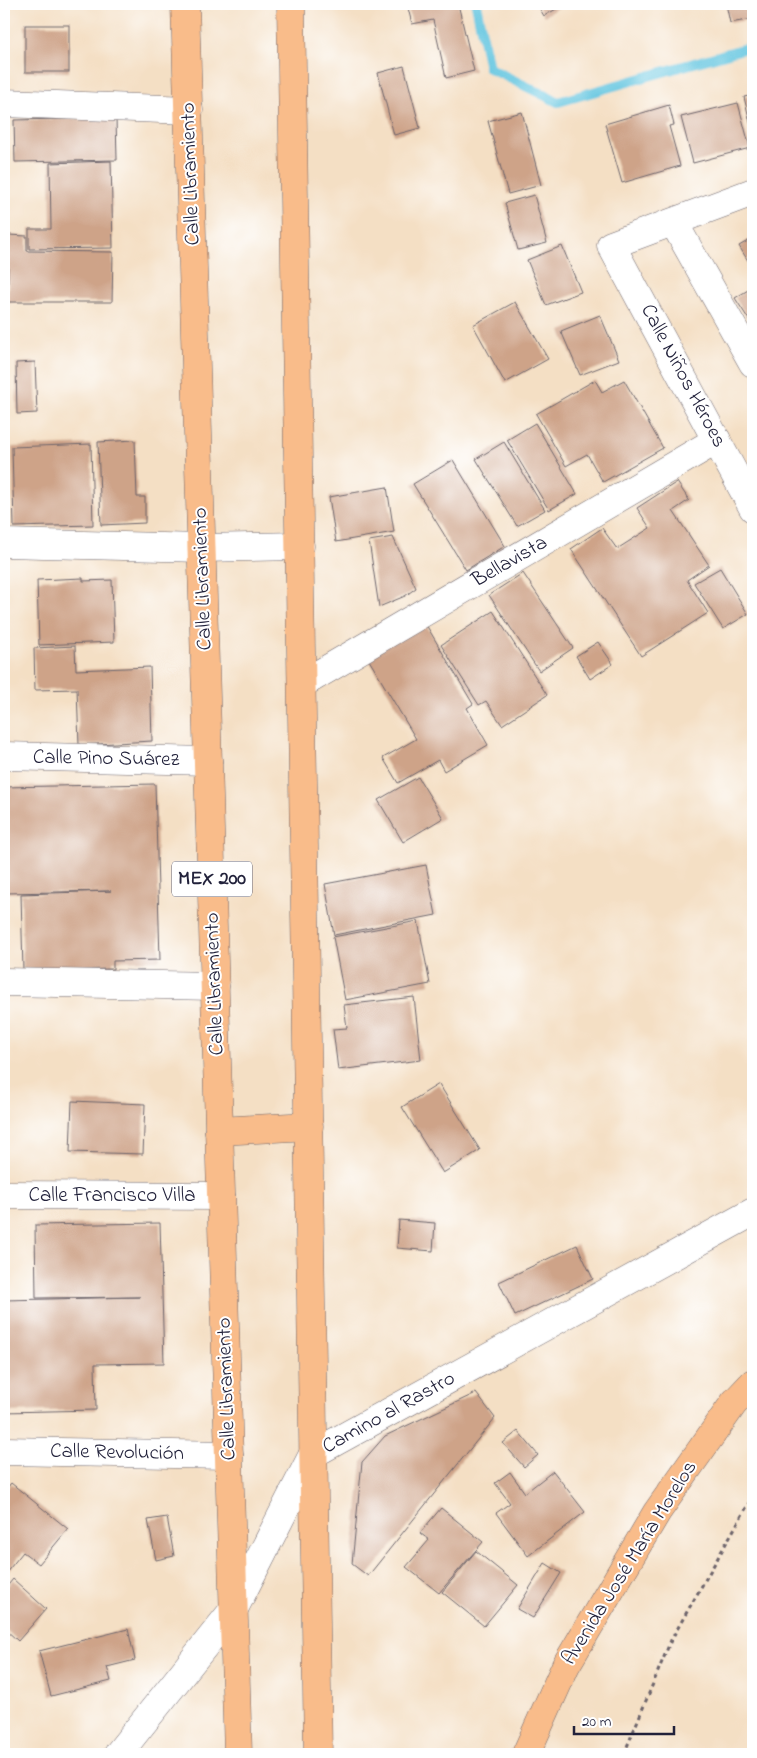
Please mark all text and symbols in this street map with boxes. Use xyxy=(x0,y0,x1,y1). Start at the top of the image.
street label: Calle Libramiento xyxy=(174,102,208,246)
street label: Calle Niños Héroes xyxy=(632,299,734,453)
street label: Calle Libramiento xyxy=(186,507,220,651)
street label: Bellavista xyxy=(466,528,553,596)
street label: Calle Pino Suárez xyxy=(32,743,180,775)
road number: MEX 200 xyxy=(172,862,252,896)
street label: Calle Libramiento xyxy=(198,912,232,1056)
street label: Calle Francisco Villa xyxy=(28,1181,196,1211)
street label: Calle Libramiento xyxy=(210,1317,244,1461)
street label: Camino al Rastro xyxy=(317,1364,461,1462)
street label: Calle Revolución xyxy=(50,1437,184,1469)
street label: Avenida José María Morelos xyxy=(555,1455,705,1671)
scale bar xyxy=(574,1703,674,1735)
text: 20 m xyxy=(582,1711,612,1733)

